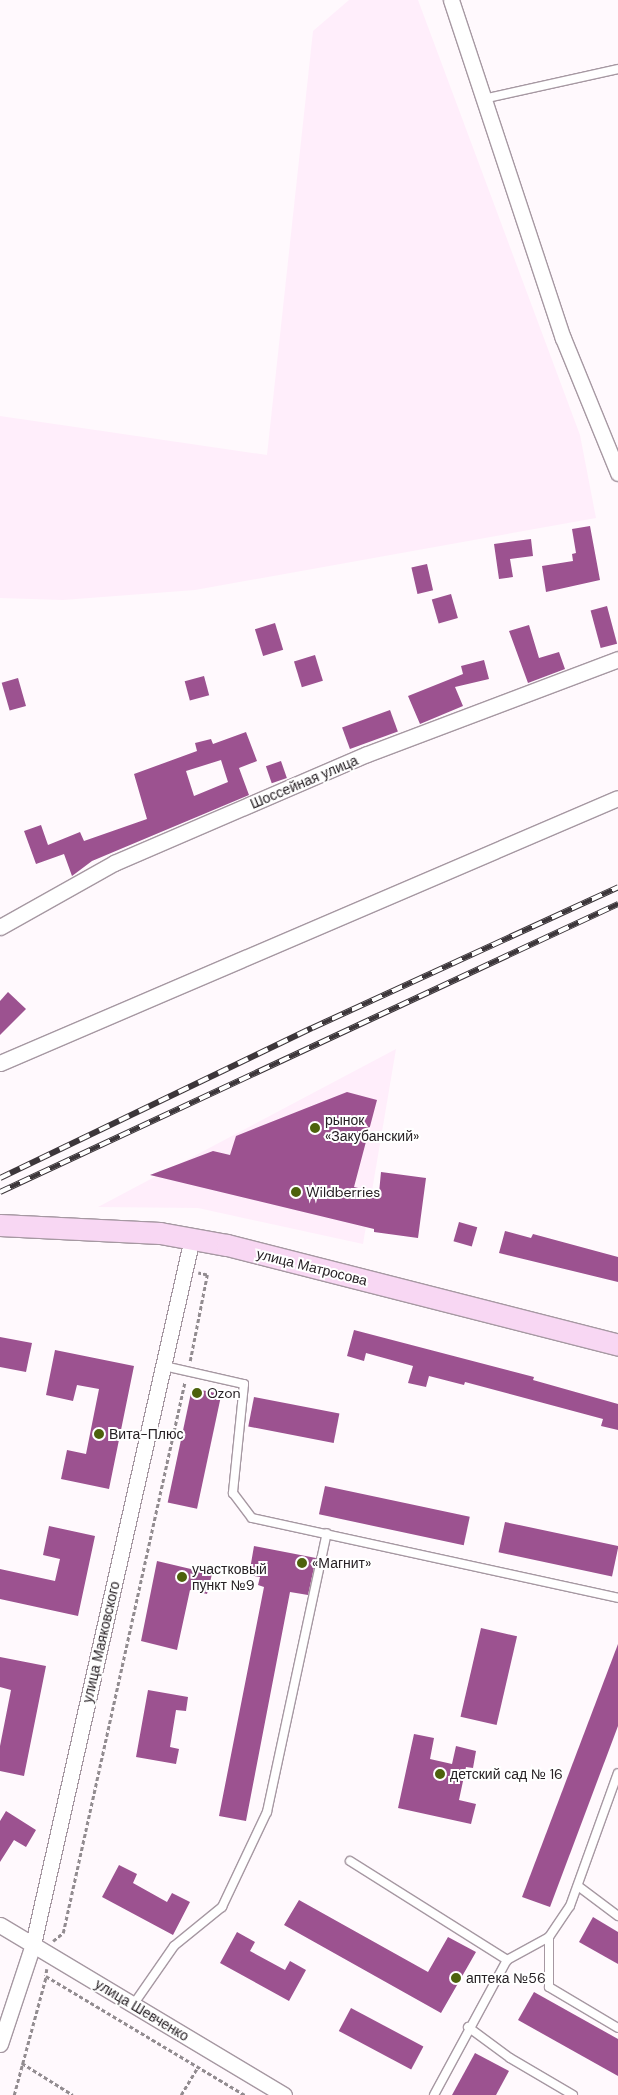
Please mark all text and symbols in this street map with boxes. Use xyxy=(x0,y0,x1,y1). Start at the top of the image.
street label: Шоссейная улица xyxy=(248,752,360,812)
place label: рынок «Закубанский» xyxy=(325,1112,419,1144)
marker: рынок «Закубанский» xyxy=(309,1122,321,1134)
place label: Wildberries xyxy=(306,1184,380,1200)
marker: Wildberries xyxy=(290,1186,302,1198)
street label: улица Матросова xyxy=(255,1245,369,1289)
place label: Ozon xyxy=(207,1385,241,1401)
marker: Ozon xyxy=(191,1387,203,1399)
place label: Вита-Плюс xyxy=(109,1426,184,1442)
marker: Вита-Плюс xyxy=(93,1428,105,1440)
place label: «Магнит» xyxy=(312,1555,371,1571)
marker: «Магнит» xyxy=(296,1557,308,1569)
place label: участковый пункт №9 xyxy=(192,1561,267,1594)
marker: участковый пункт №9 xyxy=(176,1571,188,1583)
street label: улица Маяковского xyxy=(79,1580,123,1704)
place label: детский сад № 16 xyxy=(450,1766,563,1782)
marker: детский сад № 16 xyxy=(434,1768,446,1780)
place label: аптека №56 xyxy=(466,1970,546,1986)
marker: аптека №56 xyxy=(450,1972,462,1984)
street label: улица Шевченко xyxy=(92,1975,192,2045)

